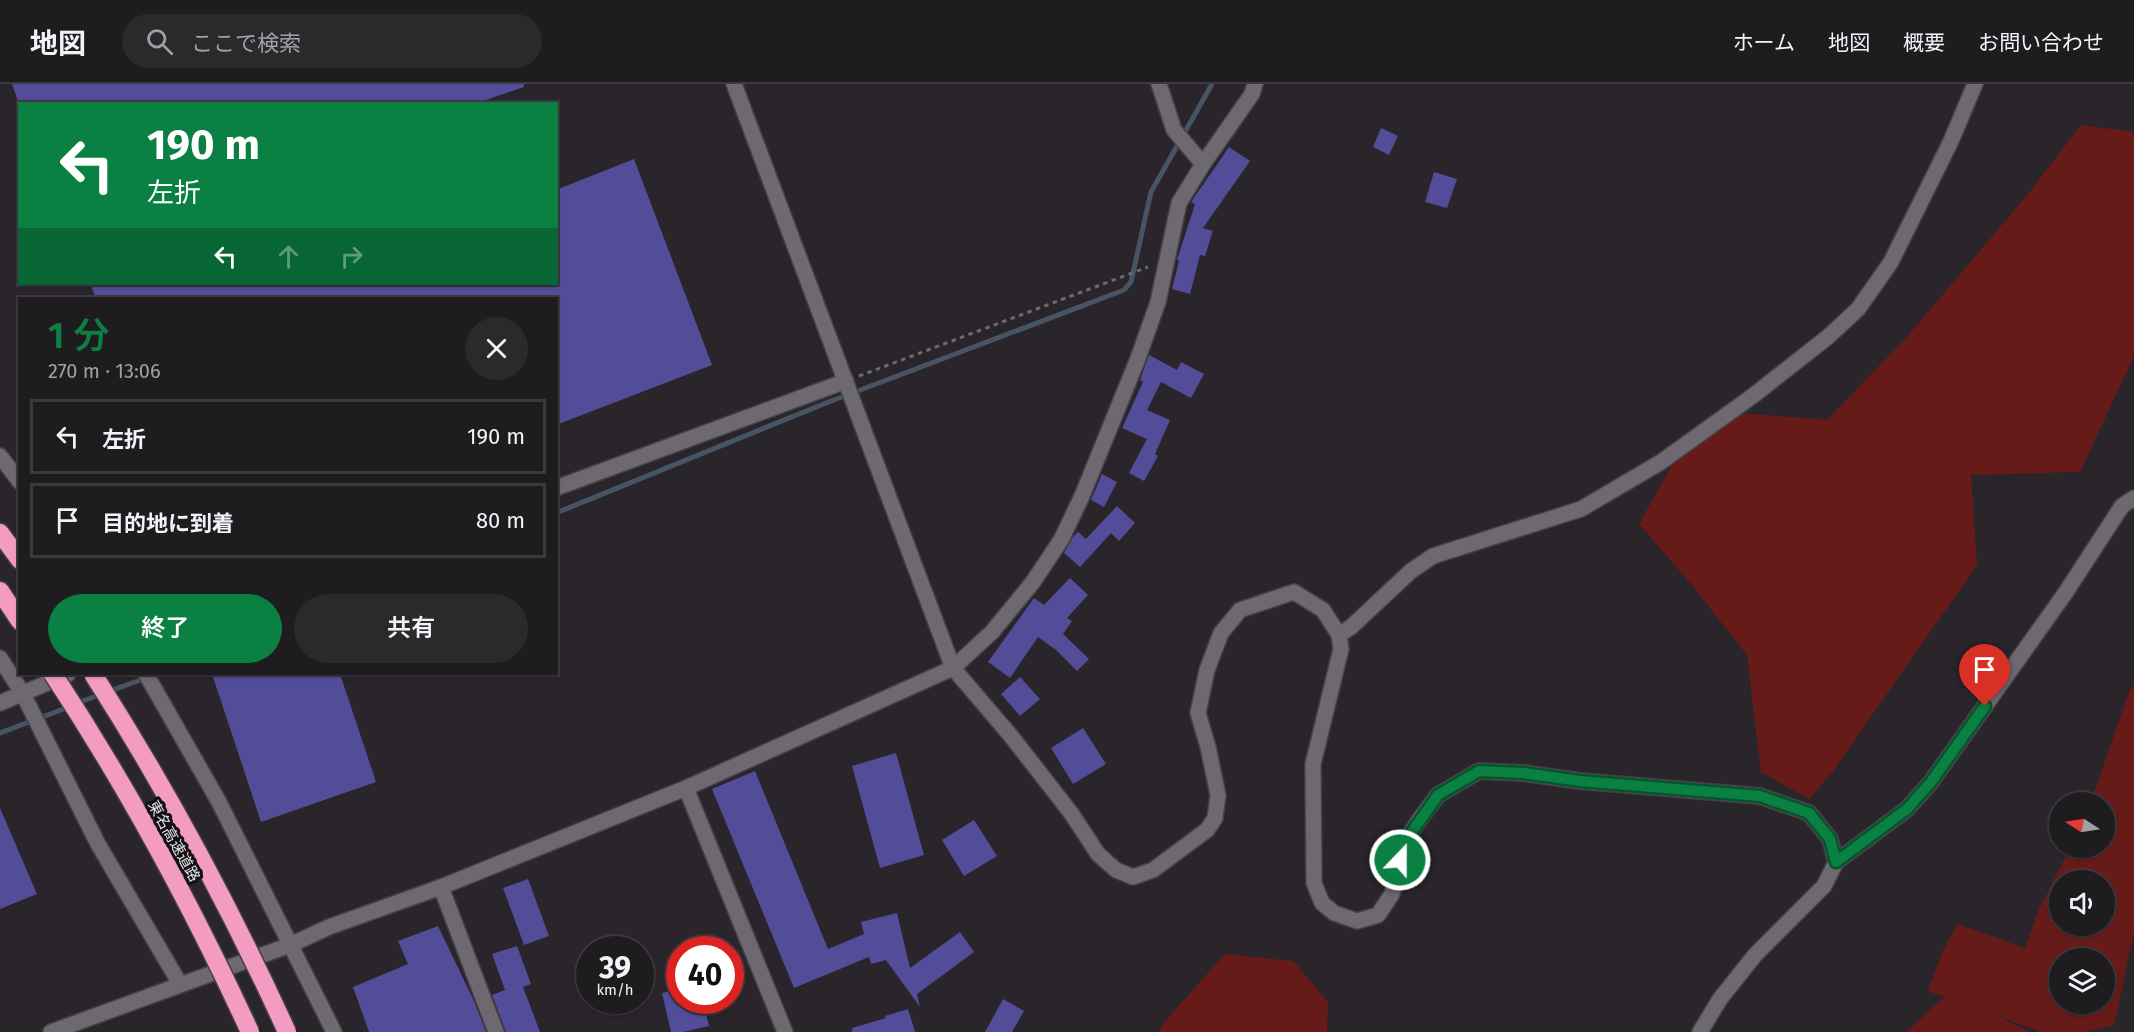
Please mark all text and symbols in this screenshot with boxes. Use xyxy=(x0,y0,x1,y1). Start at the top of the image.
search box xyxy=(122,14,542,68)
icon: search xyxy=(143,25,176,58)
text: 地図 xyxy=(30,27,86,60)
text: ここで検索 xyxy=(191,30,301,57)
text: ホーム xyxy=(1733,30,1795,56)
text: 地図 xyxy=(1828,30,1870,56)
text: 概要 xyxy=(1903,30,1945,56)
text: お問い合わせ xyxy=(1978,30,2104,56)
text: 190 m xyxy=(147,120,260,170)
icon: left xyxy=(48,126,126,204)
text: 左折 xyxy=(147,177,201,209)
icon: left xyxy=(209,240,242,273)
icon: ahead xyxy=(272,240,305,273)
icon: right xyxy=(335,240,368,273)
text: 1 分 xyxy=(48,314,109,358)
button: close xyxy=(465,317,528,380)
text: 270 m · 13:06 xyxy=(48,359,161,383)
icon: left xyxy=(51,420,84,453)
text: 190 m xyxy=(467,423,525,450)
text: 左折 xyxy=(102,426,146,453)
icon: arrive xyxy=(51,504,84,537)
text: 80 m xyxy=(476,507,525,534)
text: 目的地に到着 xyxy=(102,510,234,537)
button: 終了 xyxy=(48,594,282,663)
button: 共有 xyxy=(294,594,528,663)
pin xyxy=(1959,644,2010,706)
icon: arrive xyxy=(1968,653,2001,686)
north arrow xyxy=(2049,792,2115,858)
map controls xyxy=(2049,792,2115,1014)
street label: 東名高速道路 xyxy=(144,797,204,885)
position arrow xyxy=(1368,828,1432,892)
button: sound xyxy=(2049,870,2115,936)
speed limit sign: 40 xyxy=(666,936,744,1014)
button: layers xyxy=(2049,948,2115,1014)
text: 39 xyxy=(599,950,631,986)
text: km/h xyxy=(596,981,634,999)

